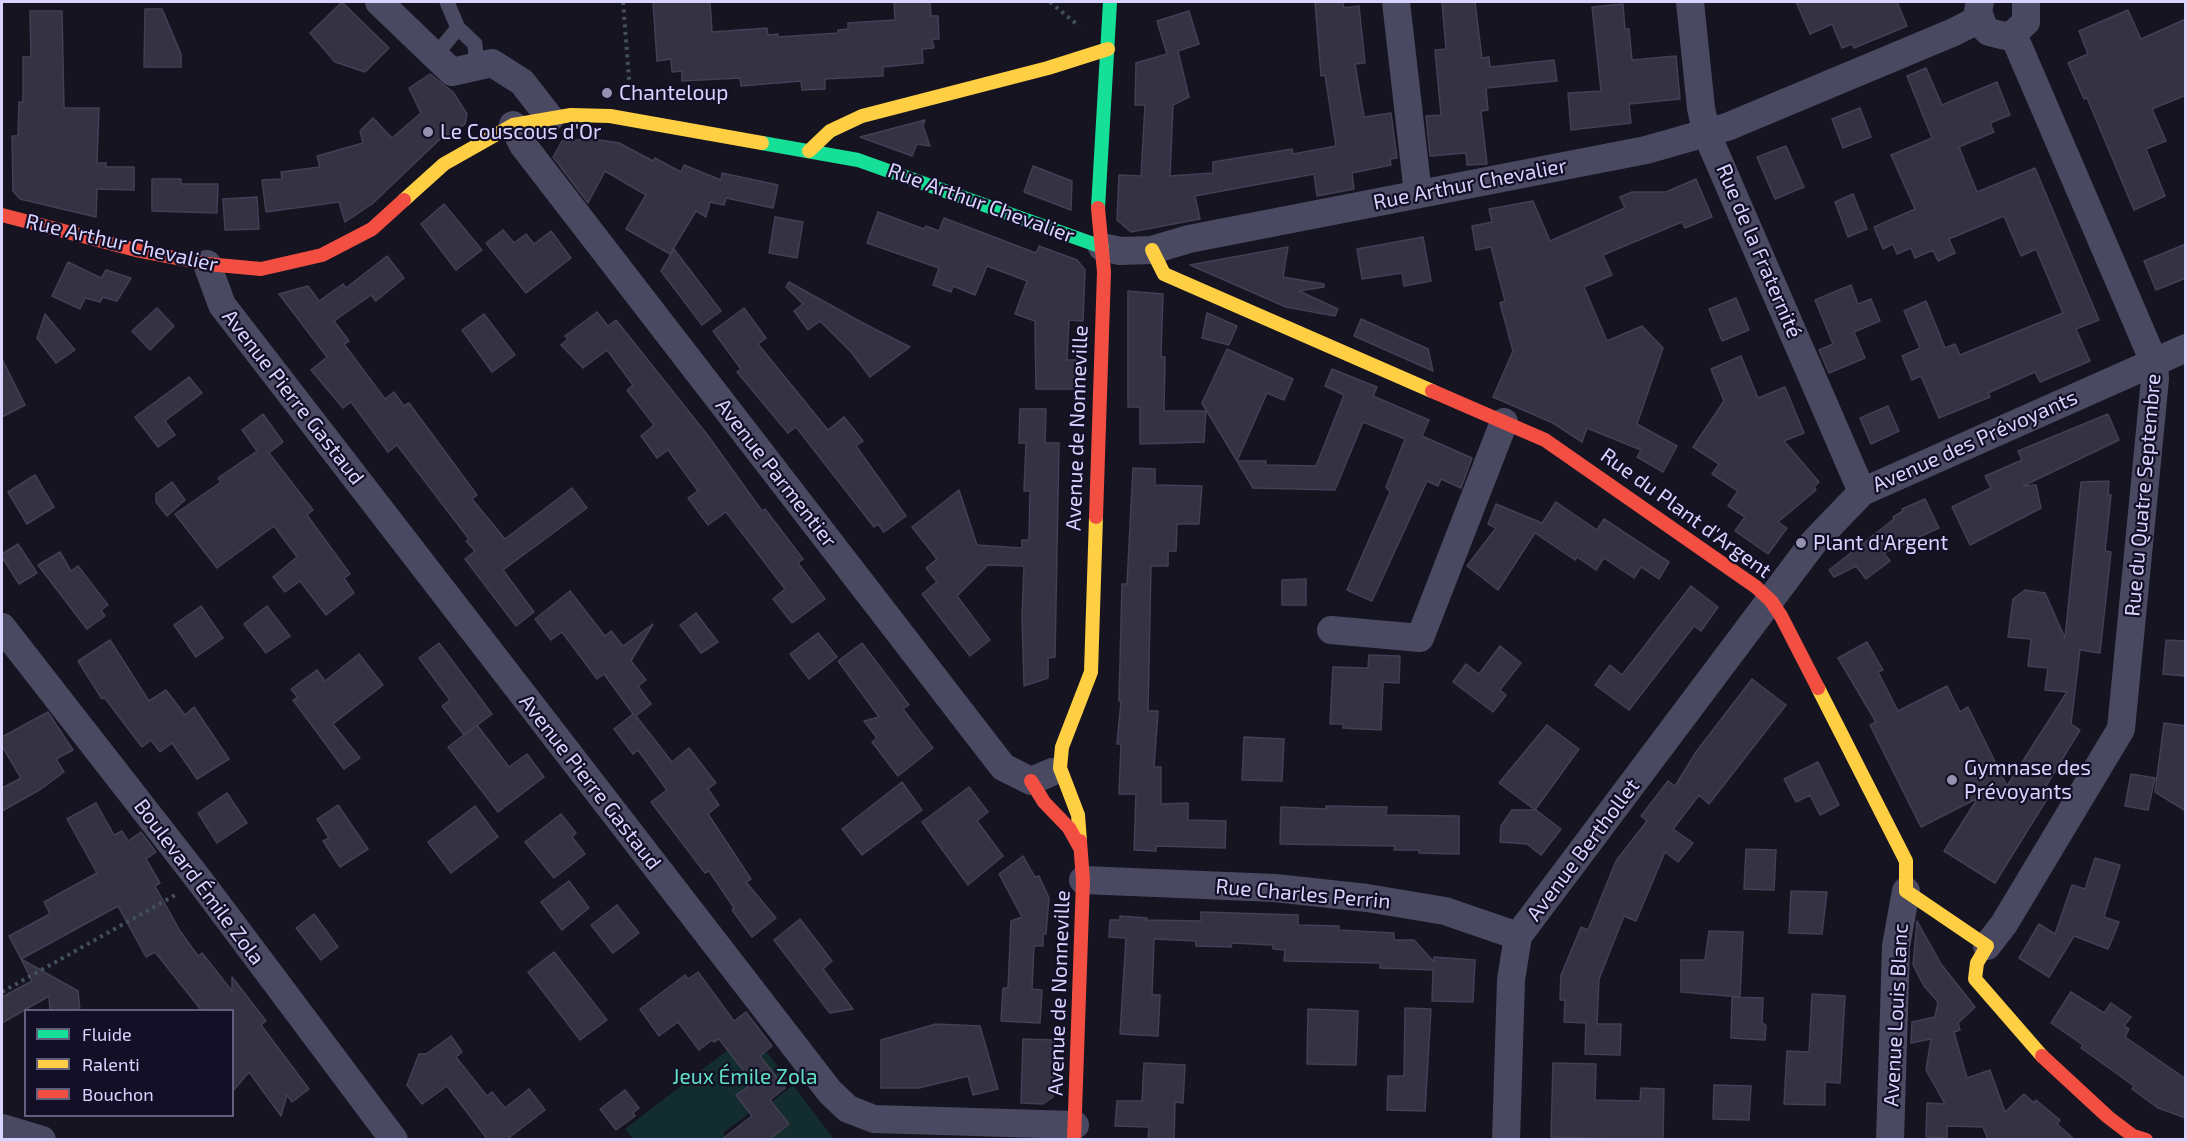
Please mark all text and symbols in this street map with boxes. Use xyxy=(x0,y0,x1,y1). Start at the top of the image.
place label: Chanteloup xyxy=(619,80,728,106)
marker: Chanteloup xyxy=(600,86,614,100)
place label: Le Couscous d'Or xyxy=(440,119,601,145)
marker: Le Couscous d'Or xyxy=(421,125,435,139)
street label: Rue Arthur Chevalier xyxy=(1371,153,1569,215)
street label: Rue Arthur Chevalier xyxy=(884,158,1078,248)
street label: Rue de la Fraternité xyxy=(1711,160,1807,342)
street label: Rue Arthur Chevalier xyxy=(23,209,221,277)
street label: Avenue Pierre Gastaud xyxy=(217,304,369,490)
street label: Avenue de Nonneville xyxy=(1061,325,1093,531)
street label: Rue du Quatre Septembre xyxy=(2120,373,2166,617)
street label: Avenue des Prévoyants xyxy=(1869,384,2081,498)
street label: Avenue Parmentier xyxy=(710,393,842,553)
street label: Rue du Plant d'Argent xyxy=(1596,443,1776,583)
place label: Plant d'Argent xyxy=(1813,530,1948,556)
marker: Plant d'Argent xyxy=(1794,536,1808,550)
street label: Avenue Pierre Gastaud xyxy=(514,689,666,875)
place label: Gymnase des Prévoyants xyxy=(1964,755,2091,805)
marker: Gymnase des Prévoyants xyxy=(1945,773,1959,787)
street label: Avenue Berthollet xyxy=(1521,774,1645,926)
street label: Boulevard Émile Zola xyxy=(128,794,270,970)
street label: Rue Charles Perrin xyxy=(1214,874,1392,914)
street label: Avenue de Nonneville xyxy=(1043,890,1075,1096)
street label: Avenue Louis Blanc xyxy=(1879,923,1913,1107)
legend xyxy=(24,1009,234,1117)
text: Fluide xyxy=(82,1023,132,1045)
text: Ralenti xyxy=(82,1053,140,1075)
park label: Jeux Émile Zola xyxy=(672,1064,818,1090)
text: Bouchon xyxy=(82,1083,154,1105)

